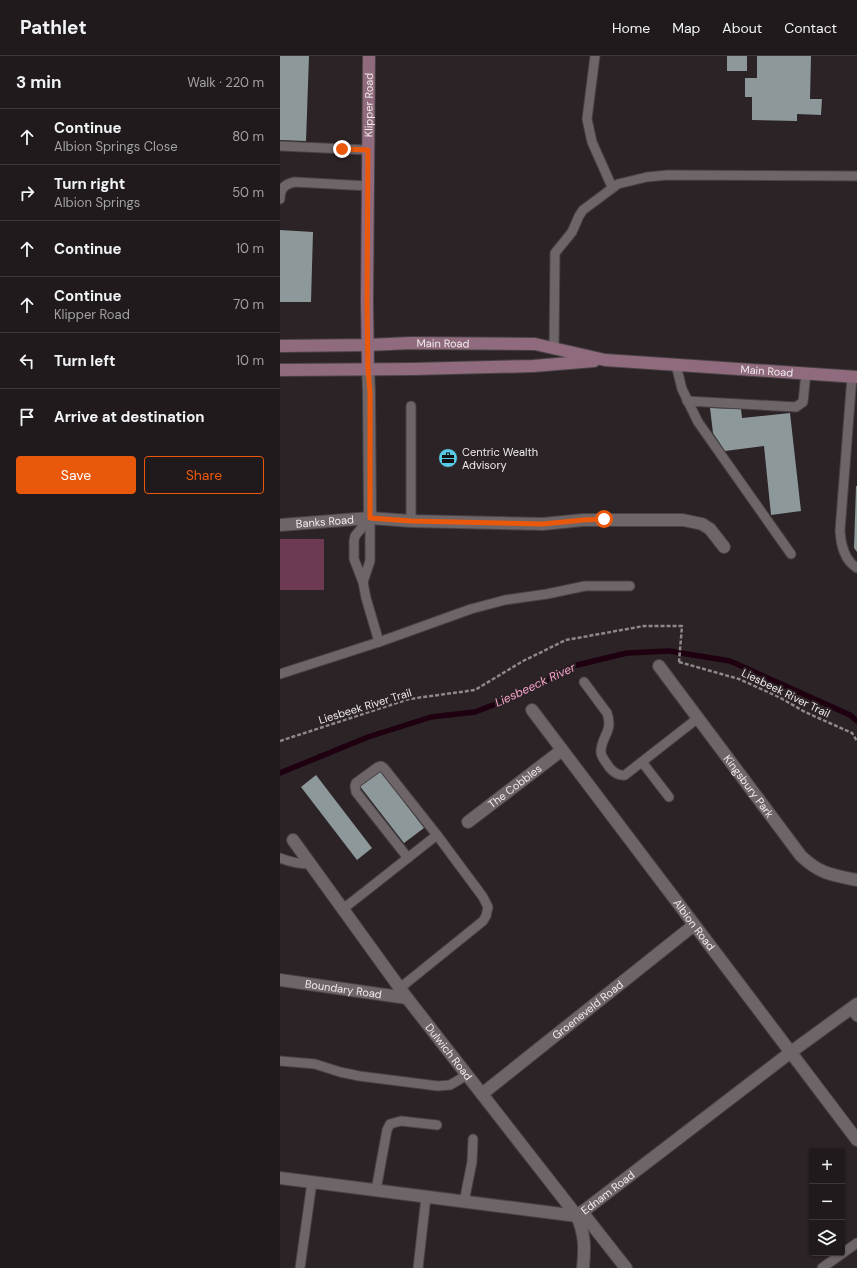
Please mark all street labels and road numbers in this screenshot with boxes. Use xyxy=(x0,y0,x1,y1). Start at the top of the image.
street label: Klipper Road xyxy=(361,73,376,137)
street label: Main Road xyxy=(416,336,469,350)
street label: Main Road xyxy=(740,362,794,380)
street label: Banks Road xyxy=(295,512,355,531)
street label: Liesbeek River Trail xyxy=(739,666,833,720)
street label: Liesbeek River Trail xyxy=(317,685,413,727)
street label: Kingsbury Park xyxy=(721,752,777,821)
street label: The Cobbles xyxy=(485,761,545,811)
street label: Albion Road xyxy=(670,896,718,953)
street label: Boundary Road xyxy=(304,977,383,1001)
street label: Groeneveld Road xyxy=(549,977,626,1042)
street label: Dulwich Road xyxy=(422,1020,476,1083)
street label: Ednam Road xyxy=(578,1168,637,1218)

